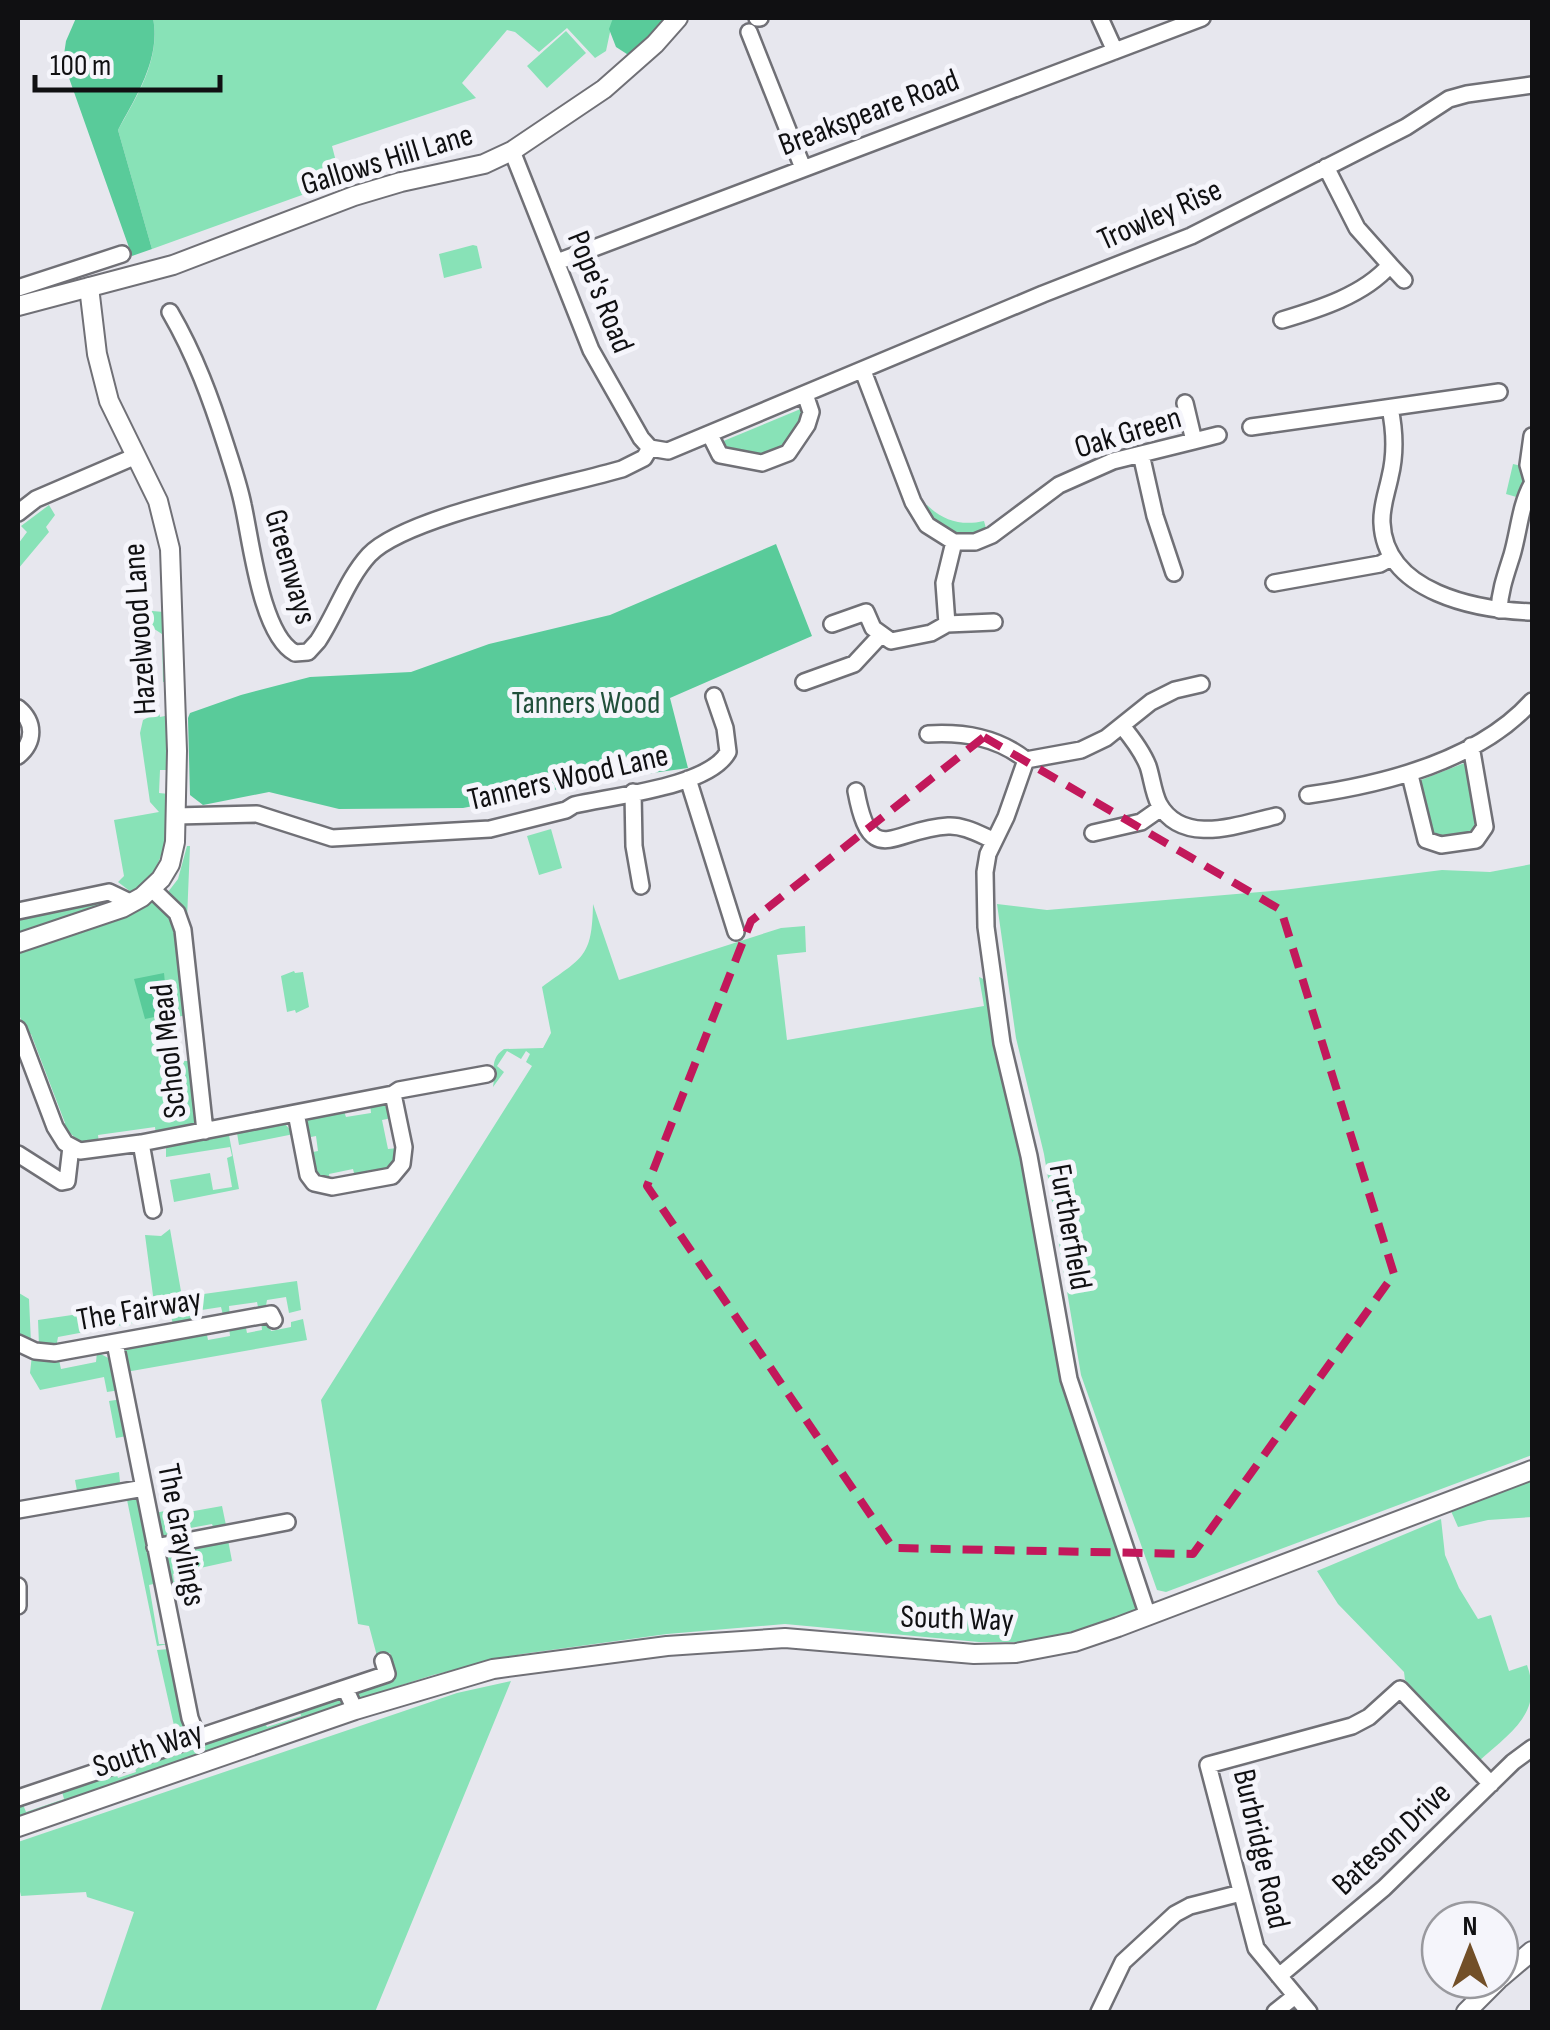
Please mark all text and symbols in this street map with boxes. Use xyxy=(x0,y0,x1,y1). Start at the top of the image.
scale bar xyxy=(35,30,220,92)
text: 100 m xyxy=(50,48,111,84)
street label: Breakspeare Road xyxy=(773,61,965,165)
street label: Gallows Hill Lane xyxy=(296,115,478,205)
street label: Trowley Rise xyxy=(1092,170,1228,260)
street label: Pope's Road xyxy=(558,225,642,359)
street label: Oak Green xyxy=(1070,398,1186,468)
street label: Greenways xyxy=(255,505,325,629)
street label: Hazelwood Lane xyxy=(115,542,165,716)
park label: Tanners Wood xyxy=(512,684,660,723)
street label: Tanners Wood Lane xyxy=(464,736,672,820)
street label: School Mead xyxy=(143,982,195,1120)
street label: Furtherfield xyxy=(1040,1161,1100,1293)
street label: The Fairway xyxy=(74,1280,204,1340)
street label: The Graylings xyxy=(148,1461,214,1609)
street label: South Way xyxy=(900,1598,1014,1640)
street label: South Way xyxy=(88,1713,208,1787)
street label: Burbridge Road xyxy=(1224,1765,1298,1933)
street label: Bateson Drive xyxy=(1324,1774,1460,1904)
north arrow xyxy=(1420,1900,1520,2000)
text: N xyxy=(1463,1910,1477,1943)

